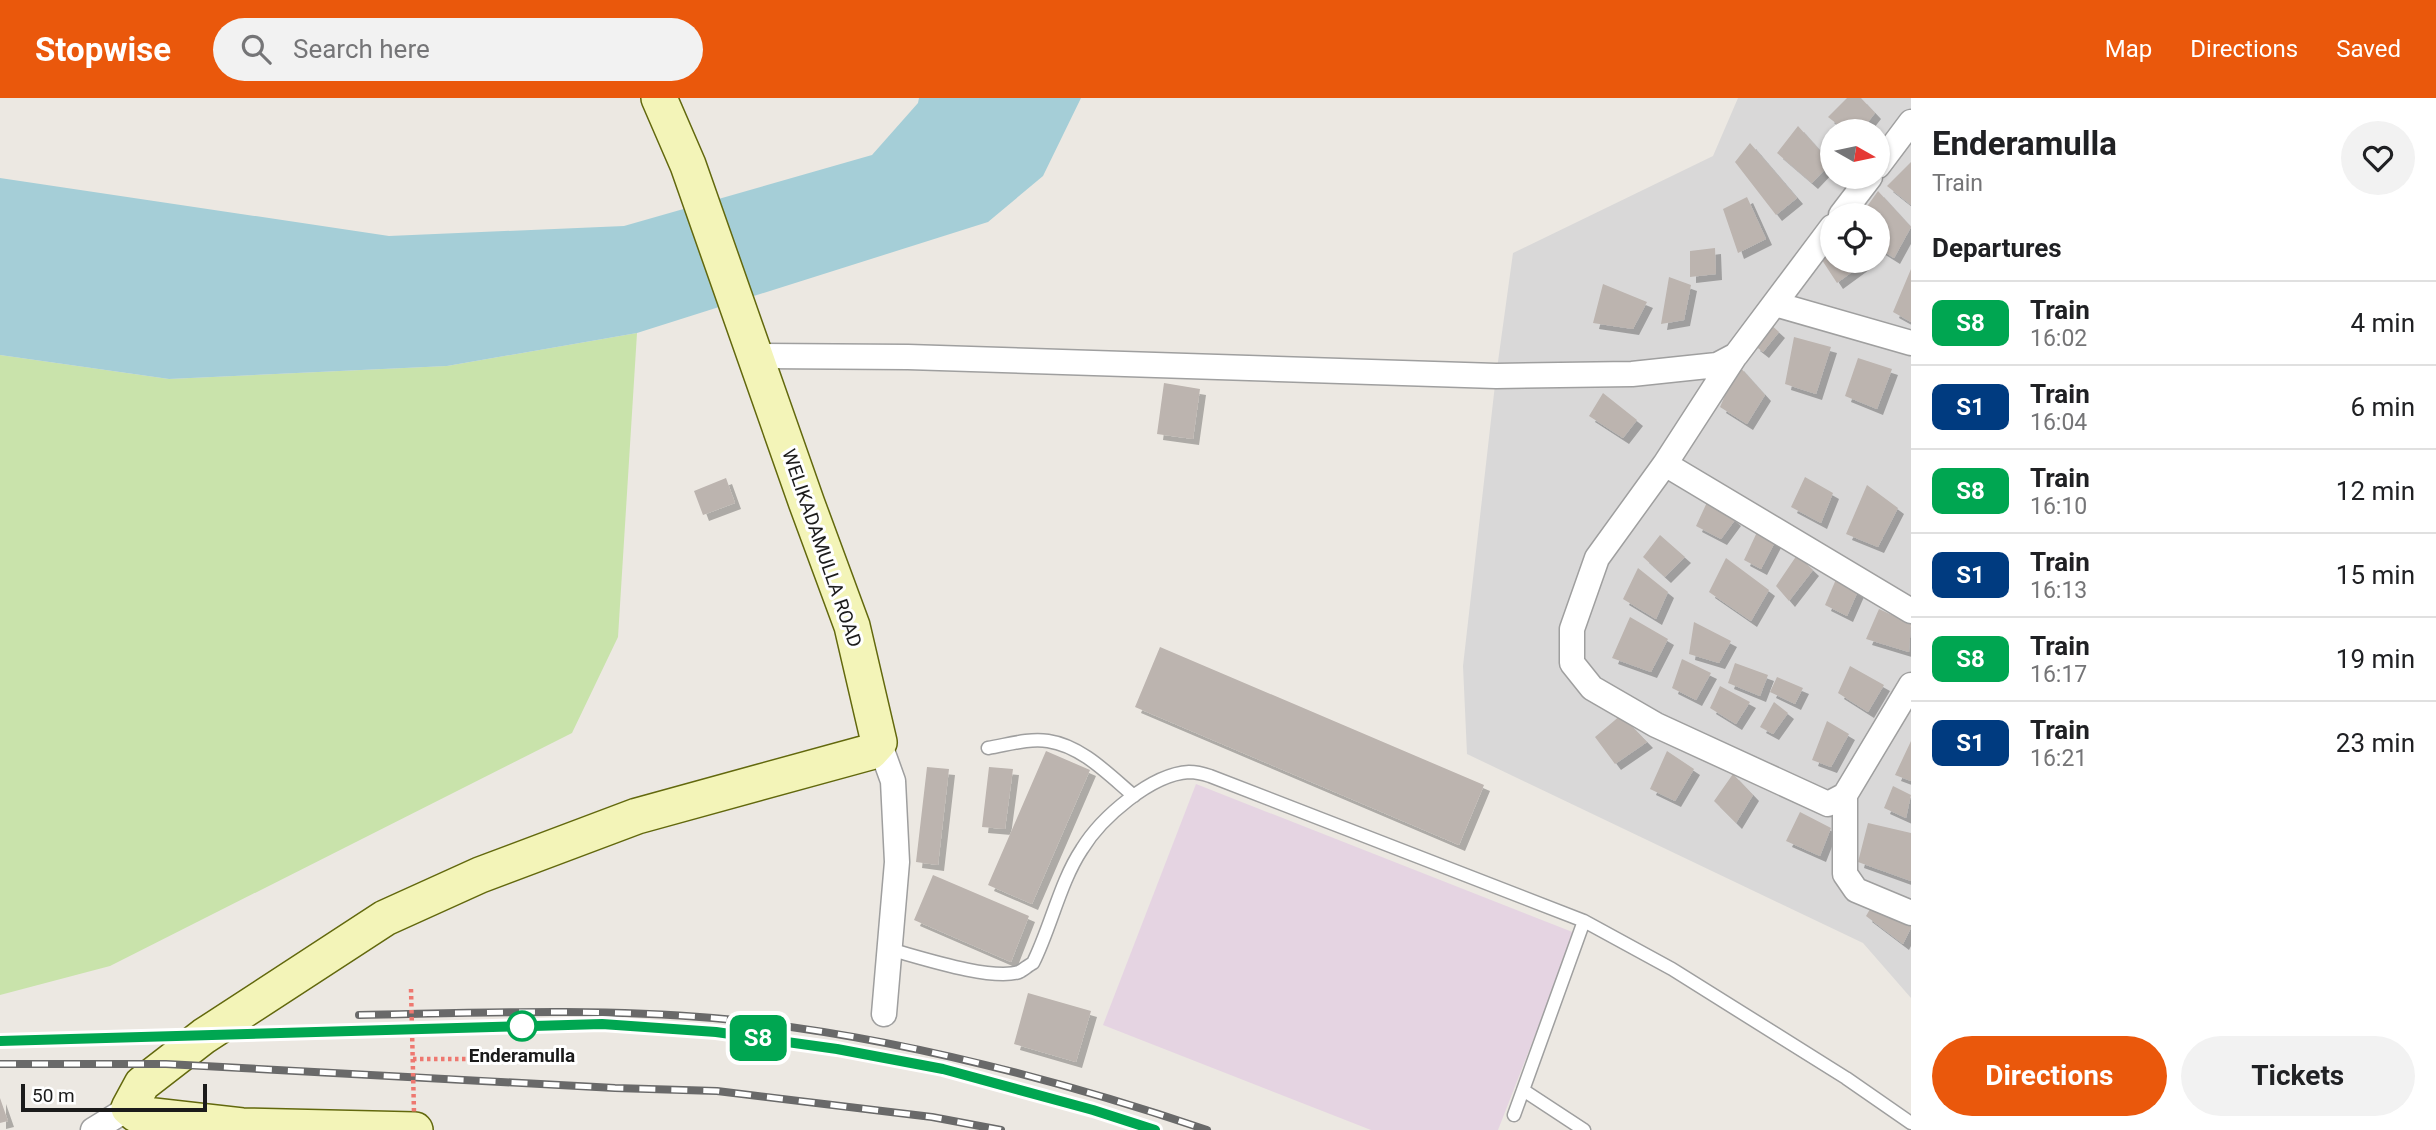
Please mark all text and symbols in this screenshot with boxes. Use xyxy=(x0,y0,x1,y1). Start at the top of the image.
search box xyxy=(213,18,703,81)
text: Stopwise xyxy=(35,30,171,69)
icon: search xyxy=(237,30,275,68)
text: Search here xyxy=(293,34,430,64)
text: Map xyxy=(2105,35,2152,63)
text: Directions xyxy=(2190,35,2298,63)
text: Saved xyxy=(2336,35,2401,63)
north arrow xyxy=(1820,119,1890,189)
map controls xyxy=(1820,119,1890,273)
button: heart xyxy=(2341,121,2415,195)
text: Enderamulla xyxy=(1932,124,2117,163)
text: Train xyxy=(1932,170,1983,197)
button: locate xyxy=(1820,203,1890,273)
text: Departures xyxy=(1932,233,2062,263)
text: Train xyxy=(2030,295,2090,325)
text: 4 min xyxy=(2350,308,2415,338)
text: S8 xyxy=(1956,309,1985,337)
text: 16:02 xyxy=(2030,325,2087,352)
text: Train xyxy=(2030,379,2090,409)
text: 6 min xyxy=(2350,392,2415,422)
text: S1 xyxy=(1956,393,1985,421)
text: 16:04 xyxy=(2030,409,2087,436)
street label: WELIKADAMULLA ROAD xyxy=(777,446,867,650)
text: Train xyxy=(2030,463,2090,493)
text: 12 min xyxy=(2336,476,2415,506)
text: S8 xyxy=(1956,477,1985,505)
text: 16:10 xyxy=(2030,493,2087,520)
text: Train xyxy=(2030,547,2090,577)
text: 15 min xyxy=(2336,560,2415,590)
text: S1 xyxy=(1956,561,1985,589)
text: 16:13 xyxy=(2030,577,2087,604)
text: Train xyxy=(2030,631,2090,661)
text: 19 min xyxy=(2336,644,2415,674)
text: S8 xyxy=(1956,645,1985,673)
text: 16:17 xyxy=(2030,661,2087,688)
text: Train xyxy=(2030,715,2090,745)
text: 23 min xyxy=(2336,728,2415,758)
text: S1 xyxy=(1956,729,1985,757)
text: 16:21 xyxy=(2030,745,2087,772)
marker: Enderamulla xyxy=(507,1011,537,1041)
line badge: S8 xyxy=(726,1015,790,1061)
text: S8 xyxy=(744,1024,772,1052)
button: Directions xyxy=(1932,1036,2167,1116)
button: Tickets xyxy=(2181,1036,2415,1116)
place label: Enderamulla xyxy=(469,1044,575,1067)
scale bar xyxy=(21,1081,206,1113)
text: 50 m xyxy=(32,1084,75,1107)

